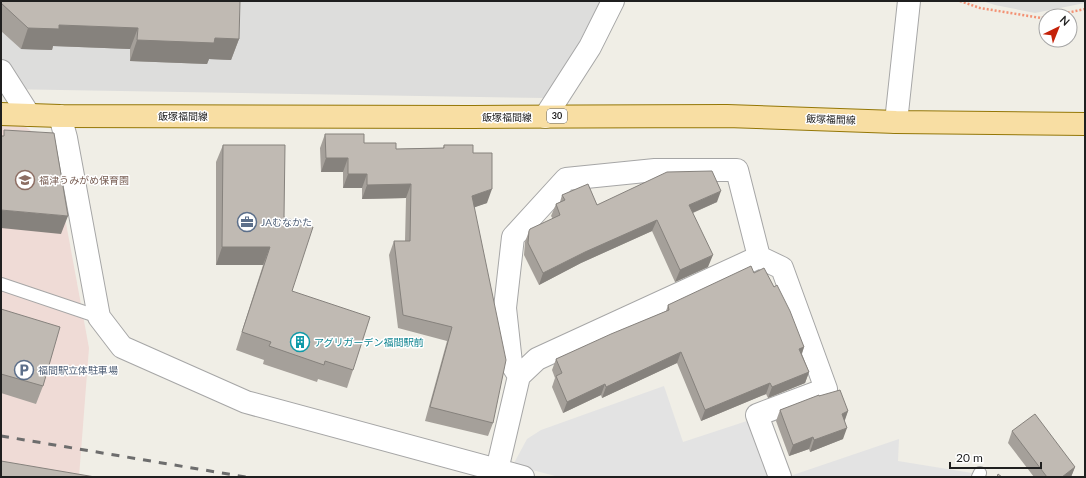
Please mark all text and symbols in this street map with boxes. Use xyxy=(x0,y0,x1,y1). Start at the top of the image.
north arrow xyxy=(1038,8,1078,48)
text: N xyxy=(1058,13,1073,28)
road number: 30 xyxy=(547,109,567,123)
street label: 飯塚福間線 xyxy=(158,110,208,122)
street label: 飯塚福間線 xyxy=(482,111,532,123)
street label: 飯塚福間線 xyxy=(806,112,856,126)
school or university icon: 福津うみがめ保育園 xyxy=(14,169,36,191)
place label: 福津うみがめ保育園 xyxy=(39,174,129,186)
office icon: JAむなかた xyxy=(236,211,258,233)
place label: JAむなかた xyxy=(261,216,312,228)
building icon: アグリガーデン福間駅前 xyxy=(289,331,311,353)
place label: アグリガーデン福間駅前 xyxy=(314,336,424,348)
parking icon: 福間駅立体駐車場 xyxy=(13,359,35,381)
place label: 福間駅立体駐車場 xyxy=(38,364,118,376)
scale bar xyxy=(950,444,1041,470)
text: 20 m xyxy=(956,450,983,465)

